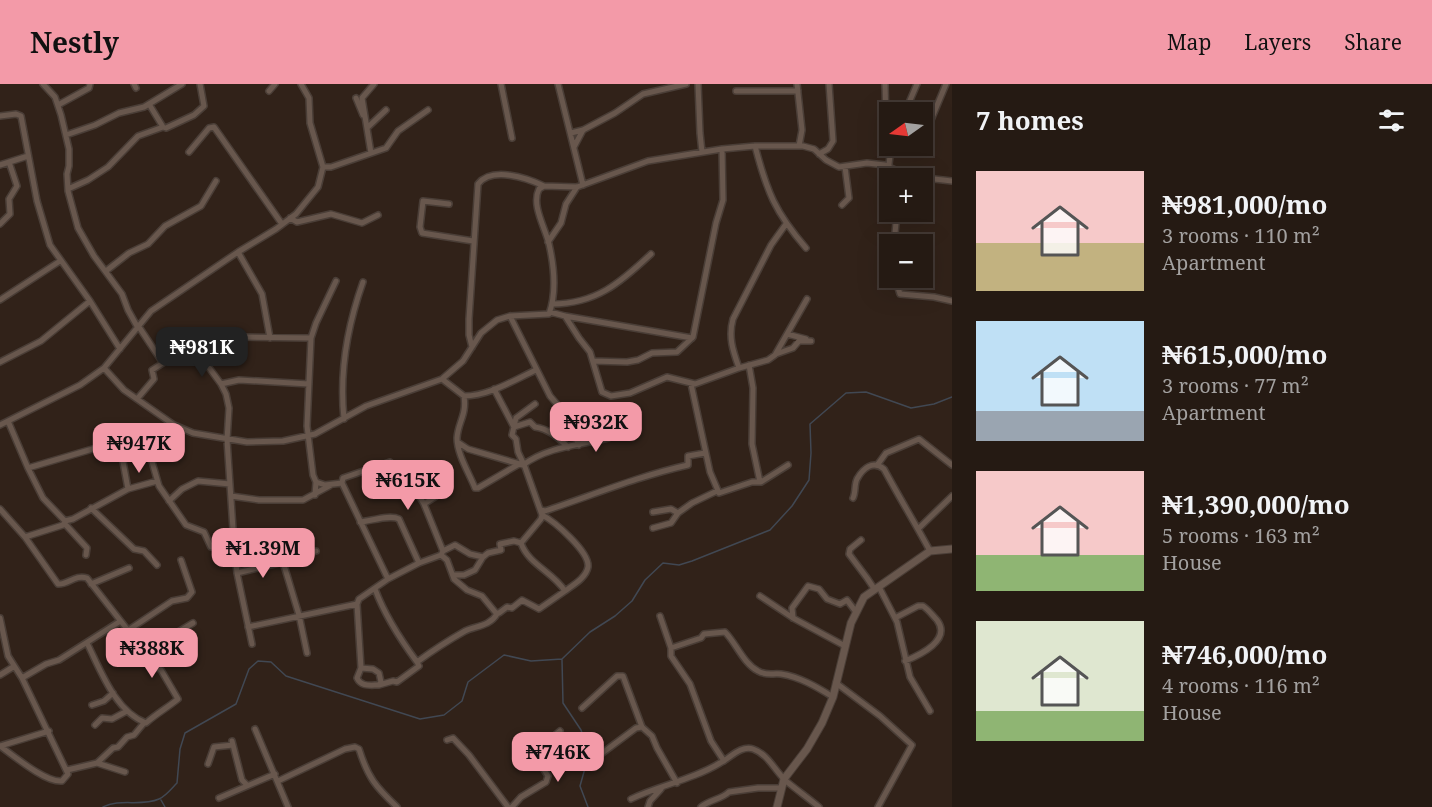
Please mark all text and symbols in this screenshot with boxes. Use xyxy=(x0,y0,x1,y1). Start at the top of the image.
text: Nestly xyxy=(30,23,119,61)
text: Map xyxy=(1167,28,1211,56)
text: Layers xyxy=(1244,28,1311,56)
text: Share xyxy=(1344,28,1402,56)
north arrow xyxy=(879,102,933,156)
map controls xyxy=(879,102,933,288)
text: 7 homes xyxy=(976,102,1084,138)
icon: filters xyxy=(1375,104,1408,137)
button: + xyxy=(879,168,933,222)
text: ₦981,000/mo xyxy=(1162,186,1327,222)
icon: home xyxy=(1024,195,1096,267)
text: 3 rooms · 110 m² xyxy=(1162,222,1320,249)
button: − xyxy=(879,234,933,288)
text: Apartment xyxy=(1162,249,1266,276)
pin: ₦981K xyxy=(160,327,244,378)
text: ₦981K xyxy=(170,333,234,360)
text: ₦615,000/mo xyxy=(1162,336,1327,372)
icon: home xyxy=(1024,345,1096,417)
text: 3 rooms · 77 m² xyxy=(1162,372,1309,399)
text: Apartment xyxy=(1162,399,1266,426)
pin: ₦932K xyxy=(554,402,638,453)
text: ₦932K xyxy=(564,408,628,435)
pin: ₦947K xyxy=(97,423,181,474)
text: ₦947K xyxy=(107,429,171,456)
pin: ₦615K xyxy=(366,460,450,511)
text: ₦615K xyxy=(376,466,440,493)
text: ₦1,390,000/mo xyxy=(1162,486,1350,522)
icon: home xyxy=(1024,495,1096,567)
text: 5 rooms · 163 m² xyxy=(1162,522,1320,549)
pin: ₦1.39M xyxy=(214,528,312,579)
text: ₦1.39M xyxy=(226,534,300,561)
text: House xyxy=(1162,549,1222,576)
pin: ₦388K xyxy=(110,628,194,679)
text: ₦388K xyxy=(120,634,184,661)
text: ₦746,000/mo xyxy=(1162,636,1327,672)
icon: home xyxy=(1024,645,1096,717)
text: 4 rooms · 116 m² xyxy=(1162,672,1320,699)
text: House xyxy=(1162,699,1222,726)
pin: ₦746K xyxy=(516,732,600,783)
text: ₦746K xyxy=(526,738,590,765)

